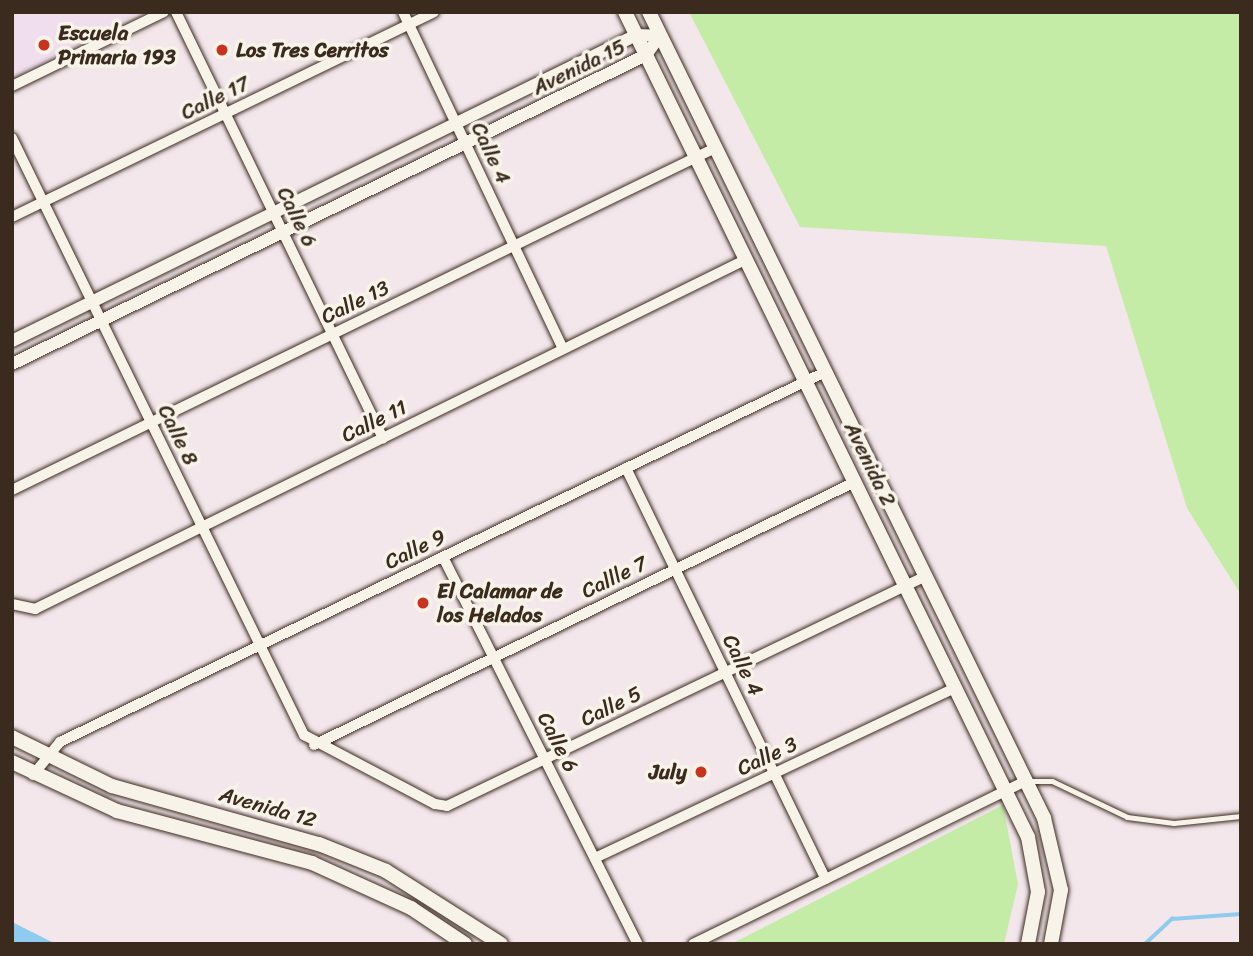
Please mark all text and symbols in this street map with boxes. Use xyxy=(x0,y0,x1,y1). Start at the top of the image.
place label: Escuela Primaria 193 xyxy=(58,20,176,70)
street label: Avenida 15 xyxy=(528,34,630,100)
marker: Escuela Primaria 193 xyxy=(36,37,52,53)
place label: Los Tres Cerritos xyxy=(236,37,391,63)
marker: Los Tres Cerritos xyxy=(214,42,230,58)
street label: Calle 17 xyxy=(177,71,253,125)
street label: Calle 4 xyxy=(466,118,516,188)
street label: Calle 6 xyxy=(272,183,322,251)
street label: Calle 13 xyxy=(317,275,393,329)
street label: Calle 11 xyxy=(337,394,411,448)
street label: Calle 8 xyxy=(153,400,203,470)
street label: Avenida 2 xyxy=(839,418,901,510)
street label: Calle 9 xyxy=(380,523,450,575)
street label: Callle 7 xyxy=(577,550,651,604)
place label: El Calamar de los Helados xyxy=(437,578,563,628)
marker: El Calamar de los Helados xyxy=(415,595,431,611)
street label: Calle 4 xyxy=(717,630,769,700)
street label: Calle 5 xyxy=(576,680,646,732)
street label: Calle 6 xyxy=(532,708,584,776)
street label: Calle 3 xyxy=(733,731,801,781)
place label: July xyxy=(649,759,687,785)
marker: July xyxy=(693,764,709,780)
street label: Avenida 12 xyxy=(217,781,319,833)

